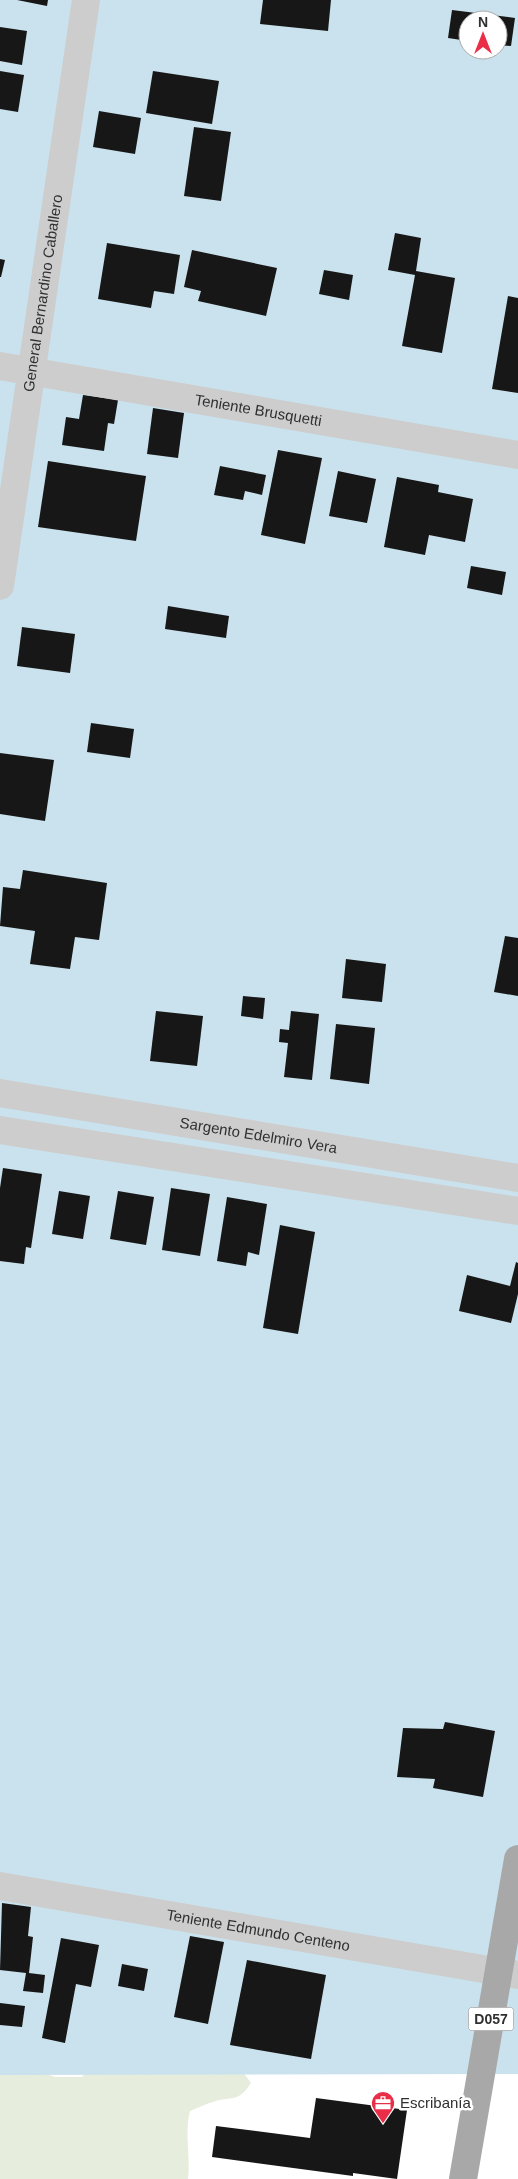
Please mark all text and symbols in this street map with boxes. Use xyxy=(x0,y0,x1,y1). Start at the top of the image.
north arrow xyxy=(458,10,508,60)
text: N xyxy=(478,14,488,30)
street label: General Bernardino Caballero xyxy=(20,193,65,393)
street label: Teniente Brusquetti xyxy=(194,391,323,429)
street label: Sargento Edelmiro Vera xyxy=(179,1114,339,1156)
street label: Teniente Edmundo Centeno xyxy=(165,1906,351,1954)
road number: D057 xyxy=(468,2008,514,2030)
office icon: Escribanía xyxy=(370,2090,396,2124)
place label: Escribanía xyxy=(400,2094,472,2111)

